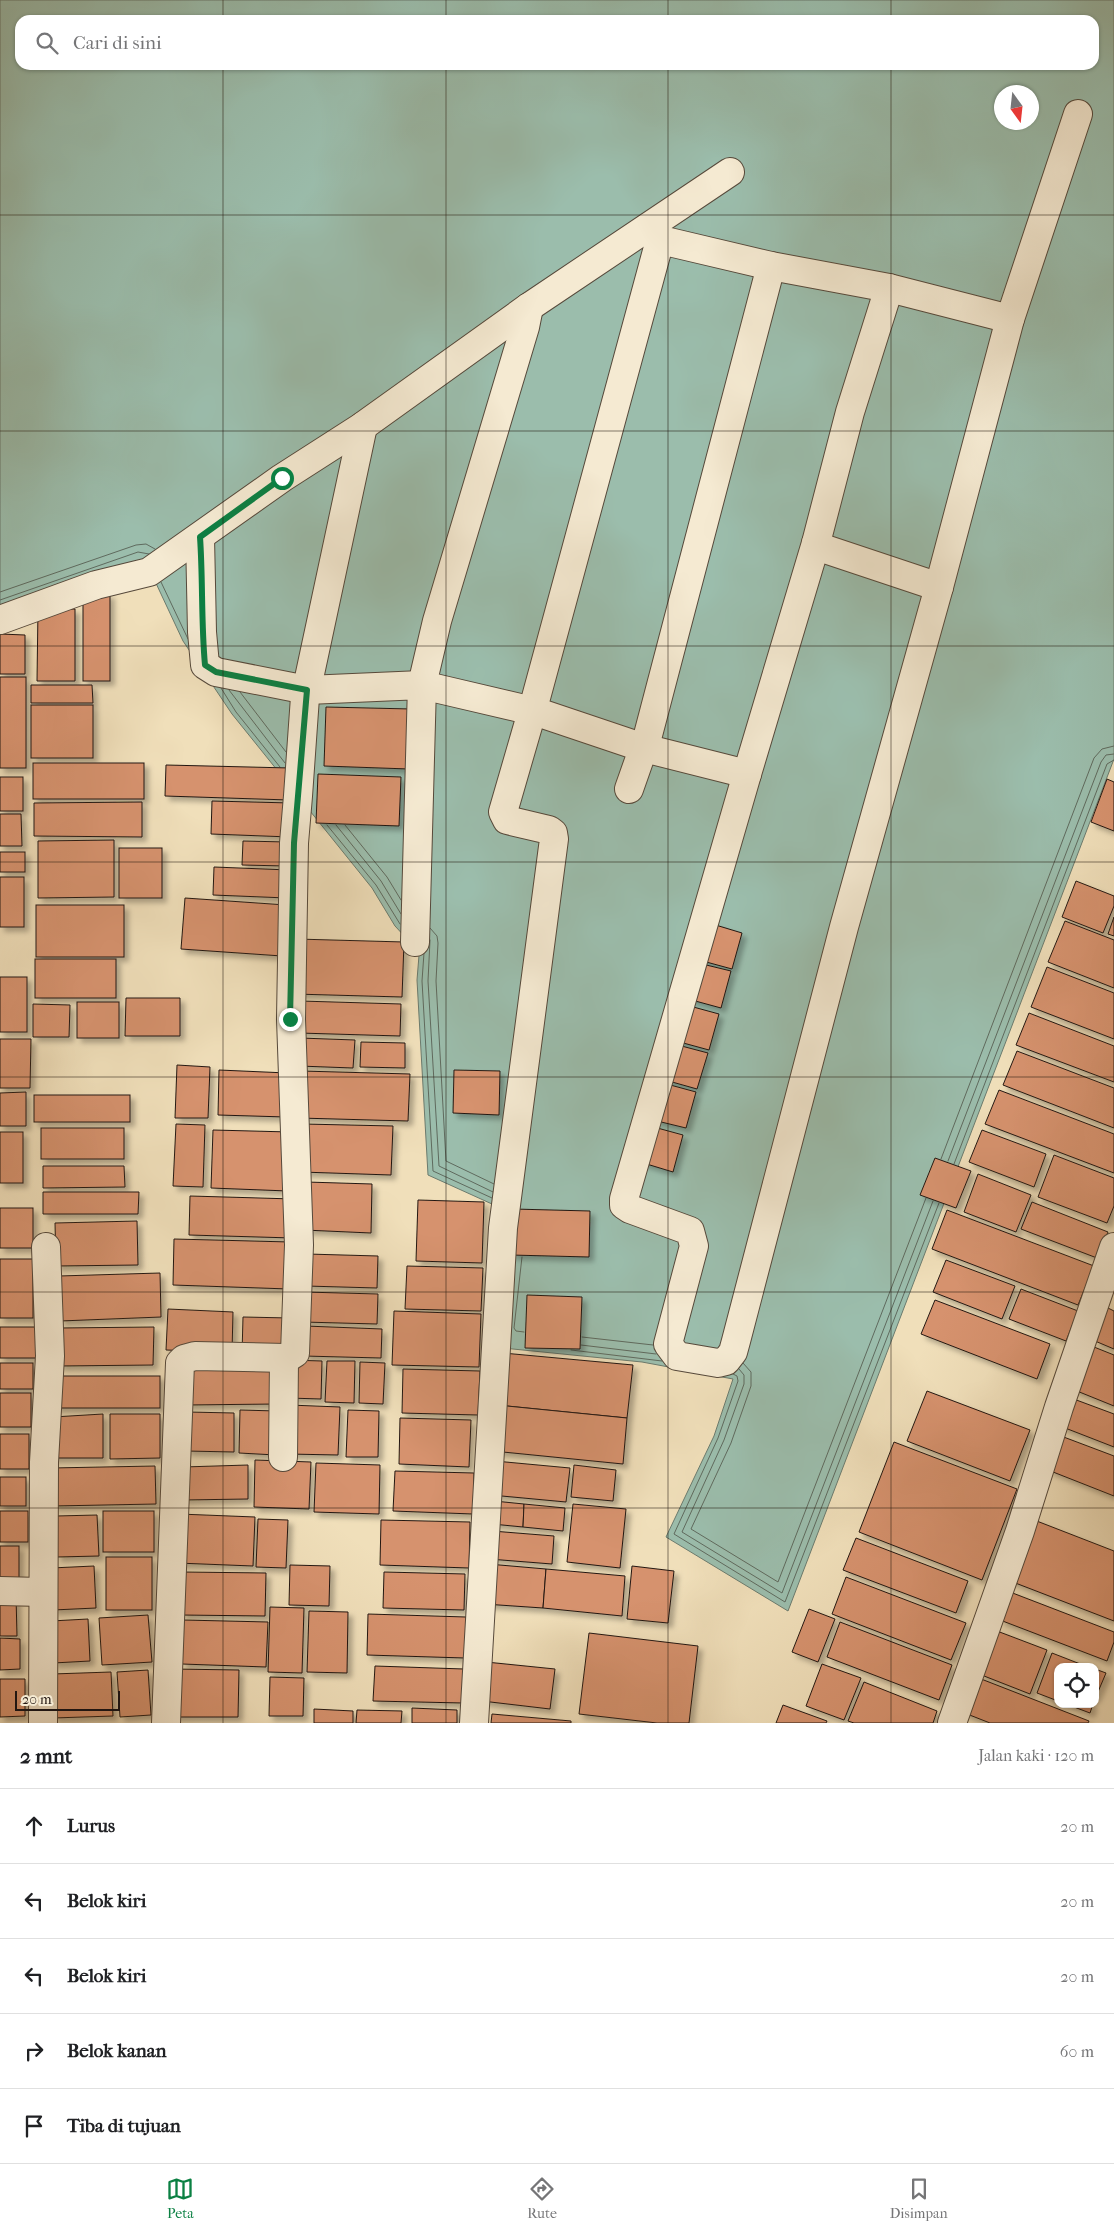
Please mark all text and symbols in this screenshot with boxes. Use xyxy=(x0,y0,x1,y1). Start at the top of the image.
search box xyxy=(15,15,1099,70)
icon: search xyxy=(33,29,61,57)
text: Cari di sini xyxy=(73,32,162,54)
north arrow xyxy=(994,85,1039,130)
route start xyxy=(271,467,294,490)
route end xyxy=(279,1008,302,1031)
map controls xyxy=(1054,1663,1099,1708)
button: locate xyxy=(1054,1663,1099,1708)
scale bar xyxy=(15,1688,120,1711)
text: 20 m xyxy=(22,1691,52,1708)
text: 2 mnt xyxy=(20,1744,72,1768)
text: Jalan kaki · 120 m xyxy=(978,1746,1094,1765)
icon: ahead xyxy=(20,1812,48,1840)
text: Lurus xyxy=(67,1815,115,1837)
text: 20 m xyxy=(1060,1817,1094,1836)
icon: left xyxy=(20,1887,48,1915)
text: Belok kiri xyxy=(67,1890,146,1912)
text: 20 m xyxy=(1060,1892,1094,1911)
icon: left xyxy=(20,1962,48,1990)
text: Belok kiri xyxy=(67,1965,146,1987)
text: 20 m xyxy=(1060,1967,1094,1986)
icon: right xyxy=(20,2037,48,2065)
text: Belok kanan xyxy=(67,2040,167,2062)
text: 60 m xyxy=(1060,2042,1094,2061)
icon: arrive xyxy=(20,2112,48,2140)
text: Tiba di tujuan xyxy=(67,2115,181,2137)
tab: Peta xyxy=(166,2175,194,2222)
tab: Rute xyxy=(527,2175,557,2222)
tab: Disimpan xyxy=(890,2175,948,2222)

